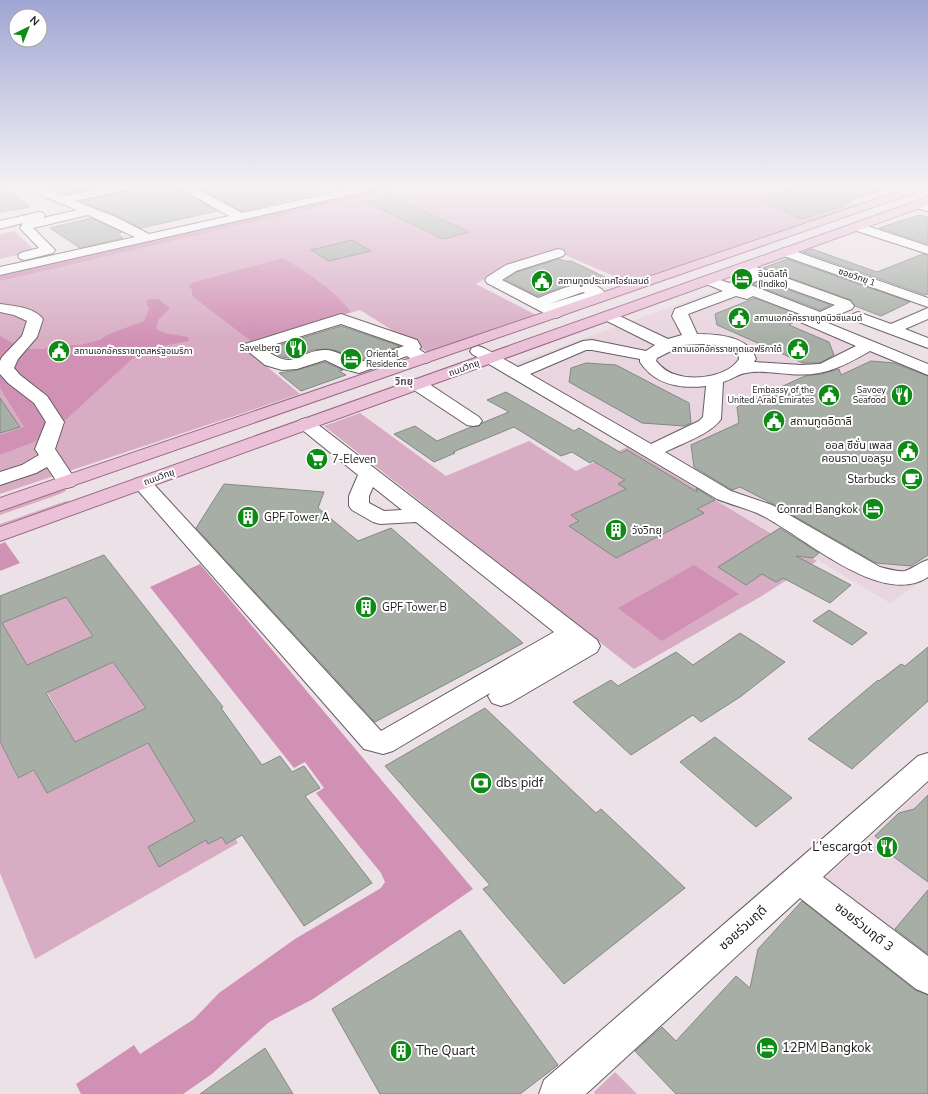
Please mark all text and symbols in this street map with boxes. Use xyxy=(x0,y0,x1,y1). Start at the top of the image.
north arrow xyxy=(8,8,48,48)
text: N xyxy=(26,13,43,29)
street label: ซอยวิทยุ 1 xyxy=(837,265,877,289)
hotel icon: อินดิสโก้ (Indiko) xyxy=(729,266,755,292)
public building icon: สถานทูตประเทศไอร์แลนด์ xyxy=(529,268,555,294)
place label: อินดิสโก้ (Indiko) xyxy=(758,268,788,290)
place label: สถานทูตประเทศไอร์แลนด์ xyxy=(558,275,649,287)
public building icon: สถานเอกอัครราชทูตนิวซีแลนด์ xyxy=(726,305,752,331)
place label: สถานเอกอัครราชทูตนิวซีแลนด์ xyxy=(754,312,862,324)
restaurant icon: Savelberg xyxy=(283,335,309,361)
public building icon: สถานเอกอัครราชทูตแอฟริกาใต้ xyxy=(785,336,811,362)
public building icon: สถานเอกอัครราชทูตสหรัฐอเมริกา xyxy=(46,338,72,364)
place label: Savelberg xyxy=(239,342,280,354)
place label: สถานเอกอัครราชทูตแอฟริกาใต้ xyxy=(672,343,782,355)
place label: สถานเอกอัครราชทูตสหรัฐอเมริกา xyxy=(74,345,193,357)
hotel icon: Oriental Residence xyxy=(338,346,364,372)
place label: Oriental Residence xyxy=(366,348,407,370)
street label: ถนนวิทยุ xyxy=(447,357,481,379)
district label: วิทยุ xyxy=(394,375,413,389)
public building icon: Embassy of the United Arab Emirates xyxy=(816,382,842,408)
restaurant icon: Savoey Seafood xyxy=(889,382,915,408)
place label: Embassy of the United Arab Emirates xyxy=(728,384,814,406)
place label: Savoey Seafood xyxy=(853,384,886,406)
public building icon: สถานทูตอิตาลี xyxy=(761,408,787,434)
place label: สถานทูตอิตาลี xyxy=(790,414,852,429)
place label: ออล ซีซั่น เพลส คอนราด บอลรูม xyxy=(821,437,892,466)
public building icon: ออล ซีซั่น เพลส คอนราด บอลรูม xyxy=(895,438,921,464)
supermarket icon: 7-Eleven xyxy=(304,446,330,472)
place label: 7-Eleven xyxy=(332,452,376,467)
street label: ถนนวิทยุ xyxy=(142,466,176,488)
cafe icon: Starbucks xyxy=(899,466,925,492)
place label: Starbucks xyxy=(847,472,896,487)
hotel icon: Conrad Bangkok xyxy=(860,496,886,522)
place label: Conrad Bangkok xyxy=(777,502,858,517)
building icon: GPF Tower A xyxy=(235,504,261,530)
place label: GPF Tower A xyxy=(264,510,329,525)
building icon: วังวิทยุ xyxy=(603,517,629,543)
place label: วังวิทยุ xyxy=(632,523,662,538)
building icon: GPF Tower B xyxy=(353,594,379,620)
place label: GPF Tower B xyxy=(382,600,447,615)
bank icon: dbs pidf xyxy=(468,770,494,796)
place label: dbs pidf xyxy=(496,774,544,792)
restaurant icon: L'escargot xyxy=(874,834,900,860)
place label: L'escargot xyxy=(812,838,872,856)
street label: ซอยร่วมฤดี 3 xyxy=(831,898,897,956)
street label: ซอยร่วมฤดี xyxy=(715,902,771,954)
hotel icon: 12PM Bangkok xyxy=(754,1035,780,1061)
building icon: The Quart xyxy=(388,1038,414,1064)
place label: 12PM Bangkok xyxy=(782,1039,872,1057)
place label: The Quart xyxy=(416,1042,476,1060)

